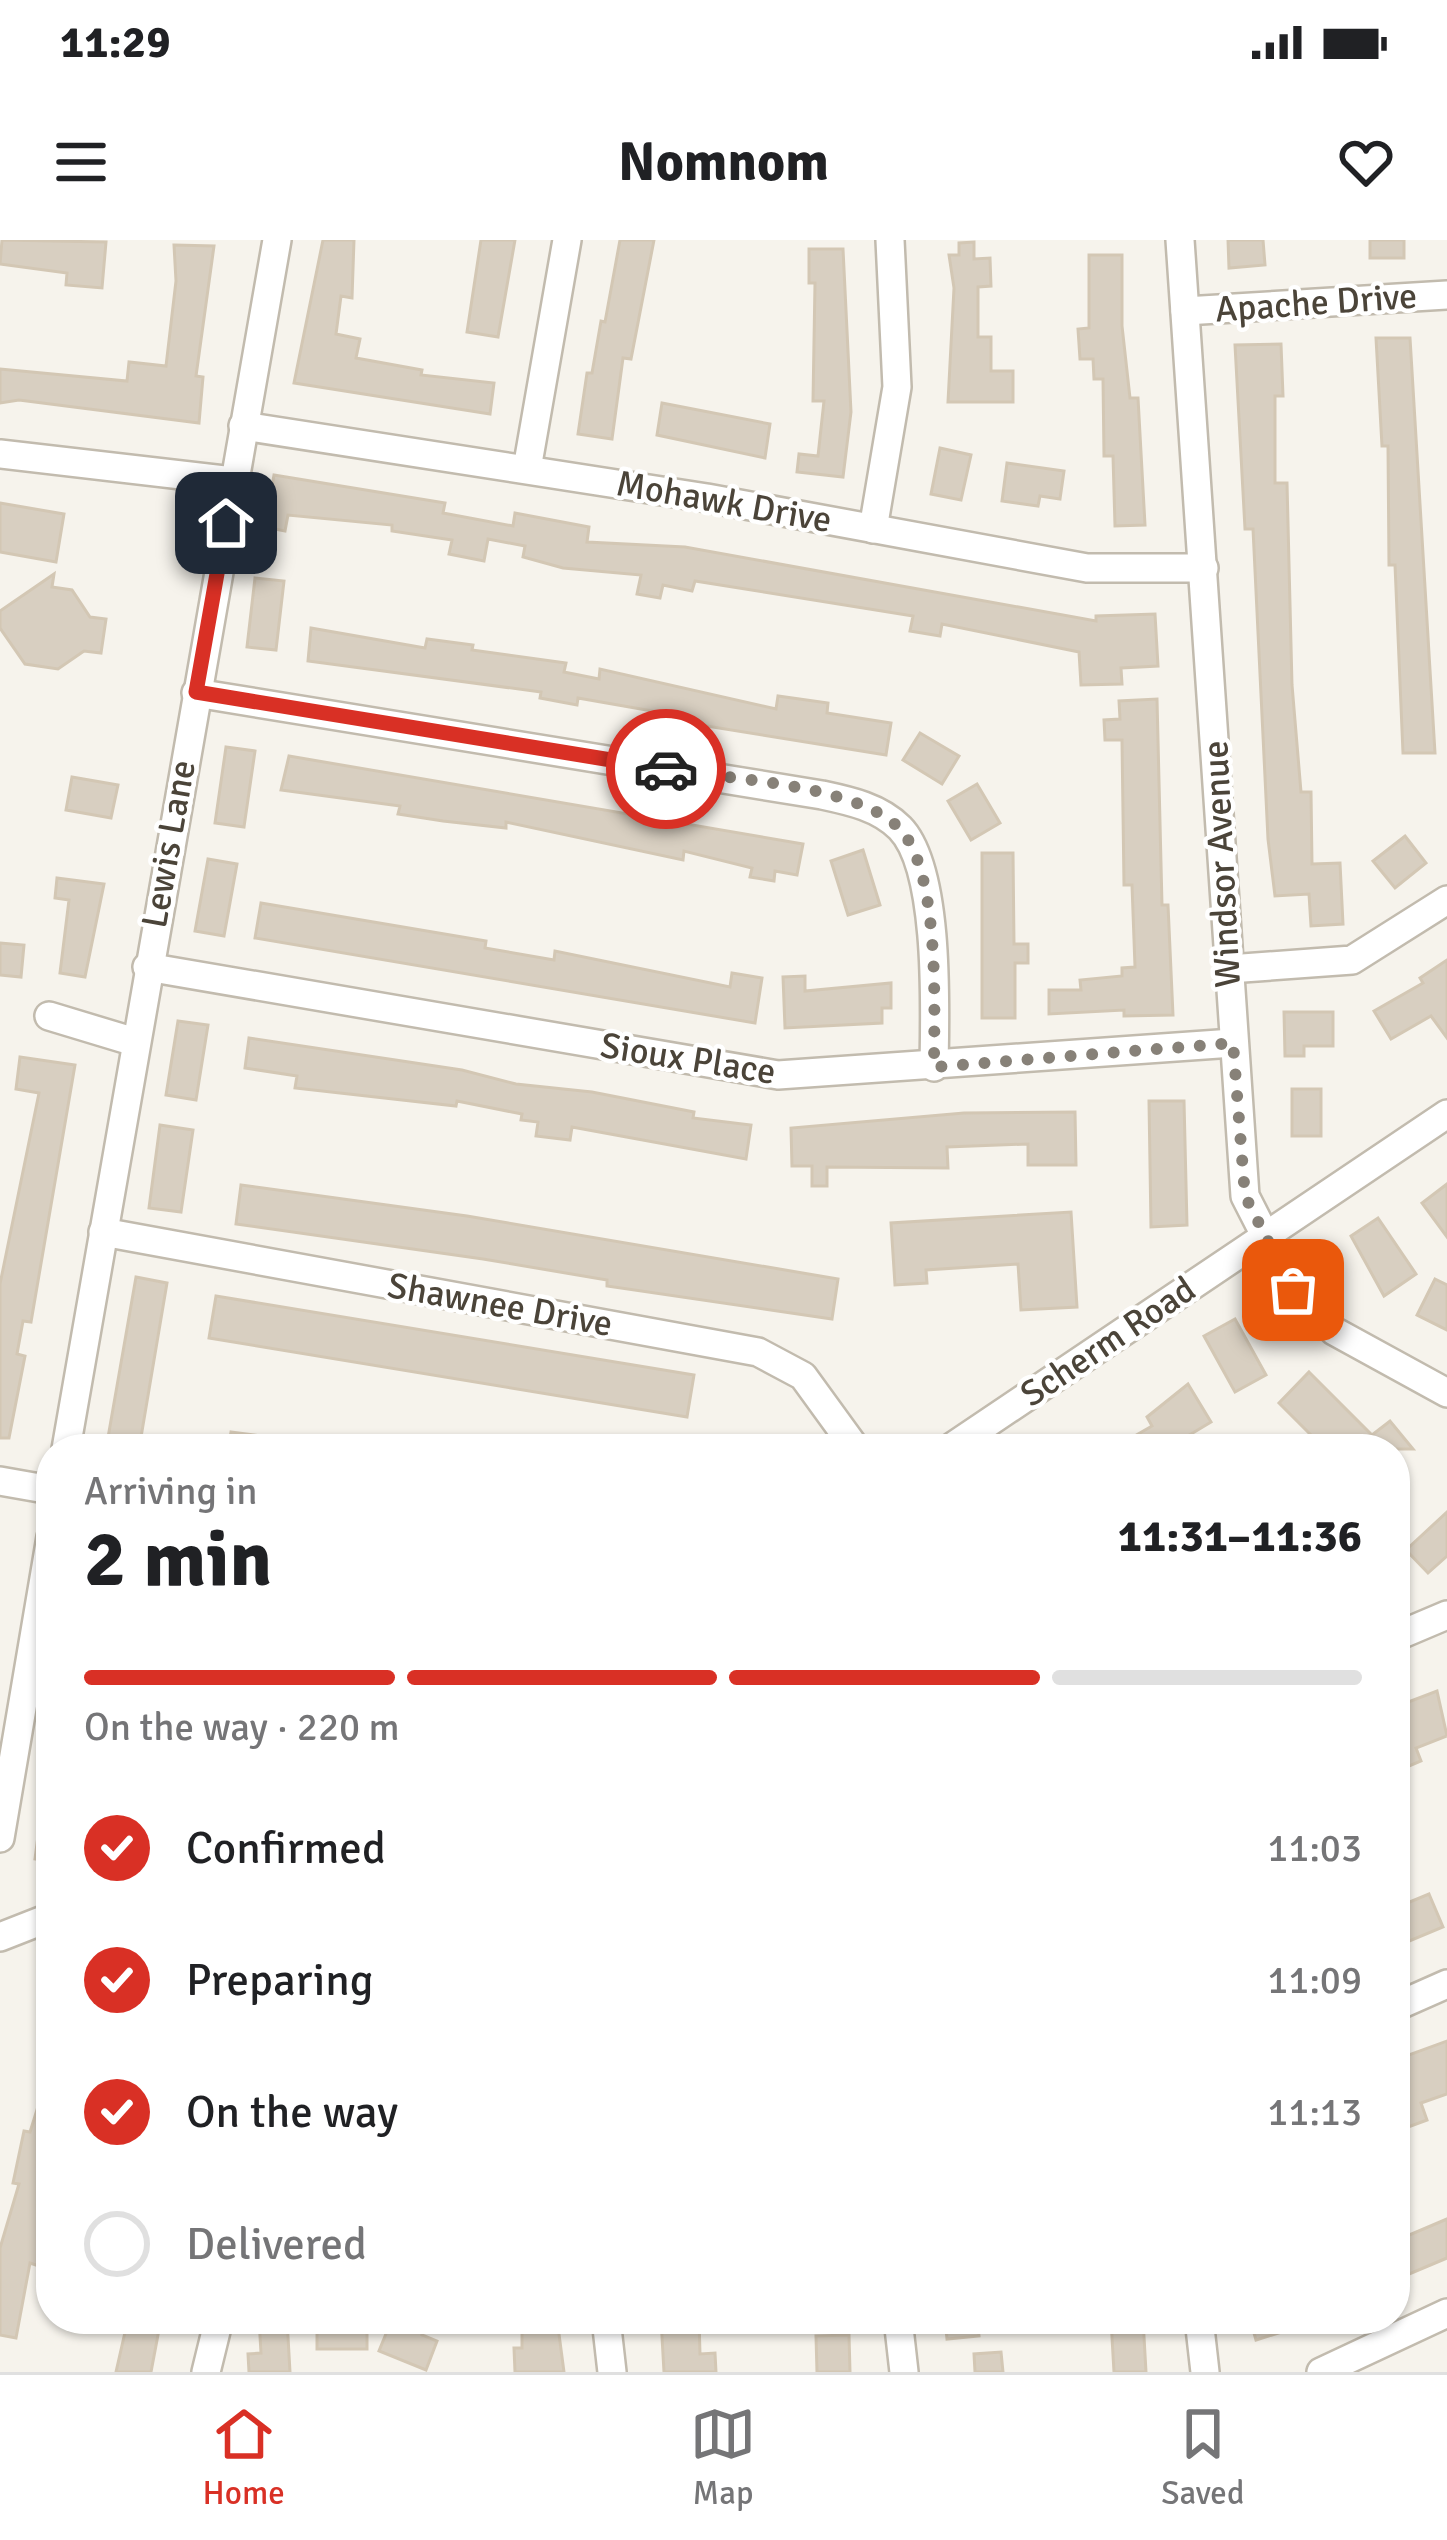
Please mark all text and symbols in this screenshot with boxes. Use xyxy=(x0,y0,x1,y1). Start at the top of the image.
text: 11:29 xyxy=(60,15,170,70)
icon: menu xyxy=(48,129,114,195)
text: Nomnom xyxy=(618,129,829,196)
icon: heart xyxy=(1333,129,1399,195)
street label: Apache Drive xyxy=(1214,274,1418,332)
street label: Mohawk Drive xyxy=(613,461,835,543)
pin xyxy=(175,472,277,574)
icon: home xyxy=(193,490,259,556)
courier xyxy=(606,709,726,829)
icon: car xyxy=(633,736,699,802)
street label: Windsor Avenue xyxy=(1193,739,1251,989)
street label: Lewis Lane xyxy=(132,757,206,931)
street label: Sioux Place xyxy=(597,1023,779,1095)
pin xyxy=(1242,1239,1344,1341)
icon: bag xyxy=(1260,1257,1326,1323)
street label: Shawnee Drive xyxy=(384,1263,616,1347)
street label: Scherm Road xyxy=(1012,1267,1204,1417)
text: Arriving in xyxy=(84,1467,258,1515)
text: 11:31–11:36 xyxy=(1118,1509,1362,1564)
text: 2 min xyxy=(84,1512,272,1608)
text: On the way · 220 m xyxy=(84,1703,400,1751)
icon: check xyxy=(84,1815,150,1881)
text: Confirmed xyxy=(186,1821,386,1876)
text: 11:03 xyxy=(1267,1824,1362,1872)
icon: check xyxy=(84,1947,150,2013)
text: Preparing xyxy=(186,1953,374,2008)
text: 11:09 xyxy=(1267,1956,1362,2004)
icon: check xyxy=(84,2079,150,2145)
text: On the way xyxy=(186,2085,398,2140)
text: 11:13 xyxy=(1267,2088,1362,2136)
text: Delivered xyxy=(186,2217,367,2272)
tab: Home xyxy=(203,2401,285,2514)
tab: Map xyxy=(690,2401,756,2514)
tab: Saved xyxy=(1161,2401,1244,2514)

